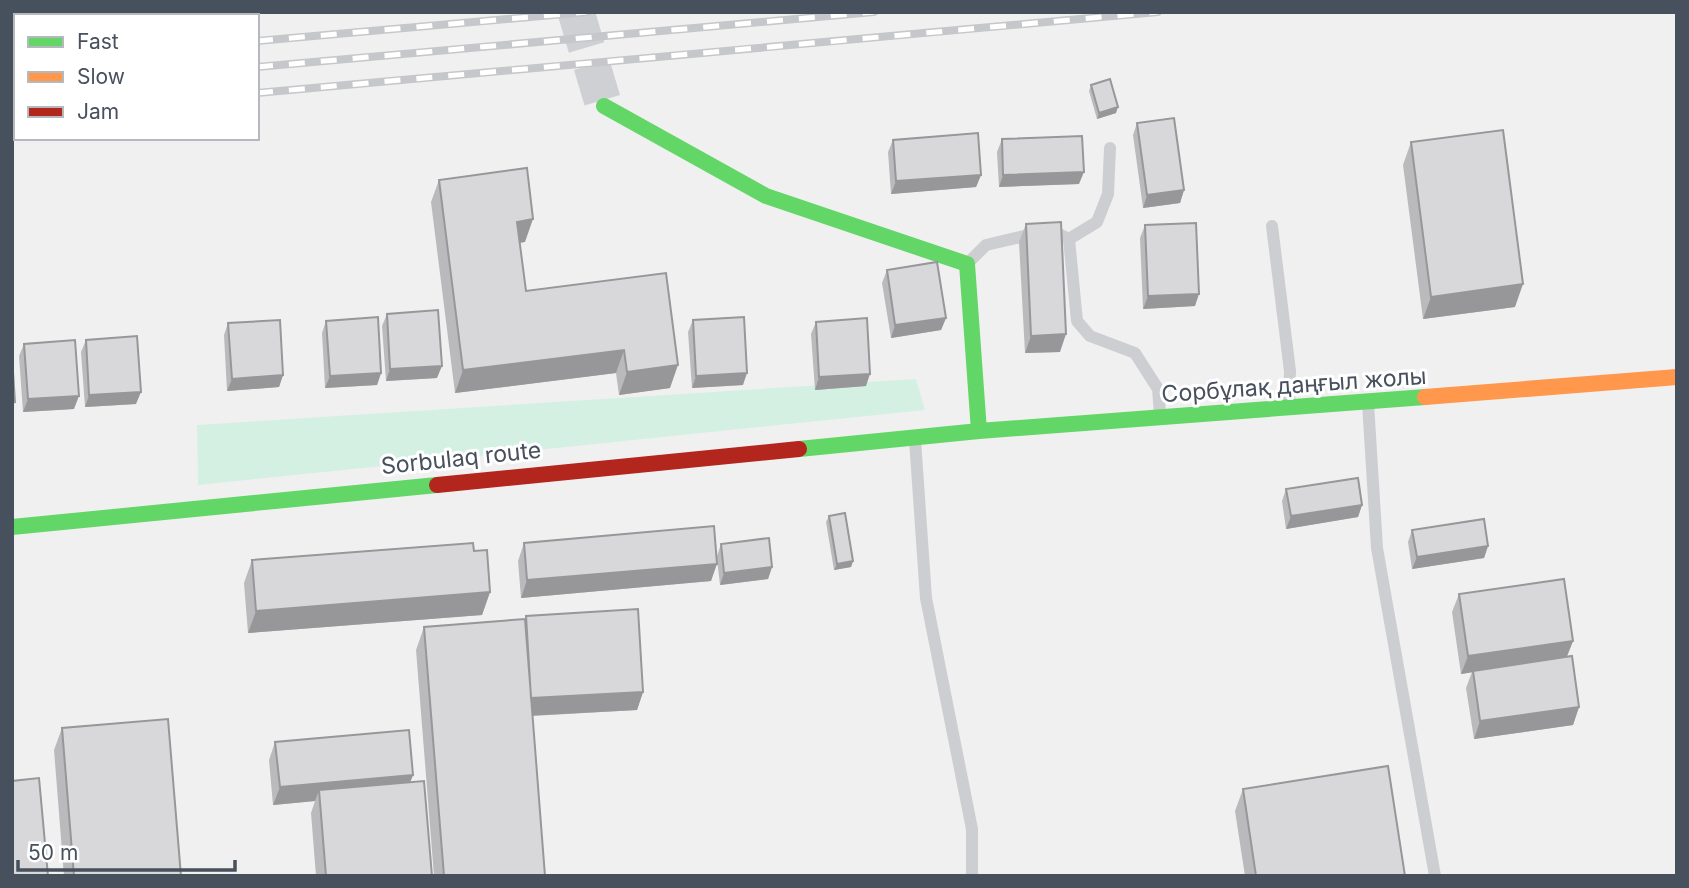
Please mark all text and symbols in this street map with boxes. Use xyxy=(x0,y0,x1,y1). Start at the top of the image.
legend xyxy=(14,14,259,140)
text: Fast xyxy=(77,29,119,54)
text: Slow xyxy=(77,64,125,89)
text: Jam xyxy=(77,99,119,124)
street label: Сорбұлақ даңғыл жолы xyxy=(1161,362,1427,408)
street label: Sorbulaq route xyxy=(380,436,542,480)
scale bar xyxy=(18,828,234,872)
text: 50 m xyxy=(28,840,78,865)

